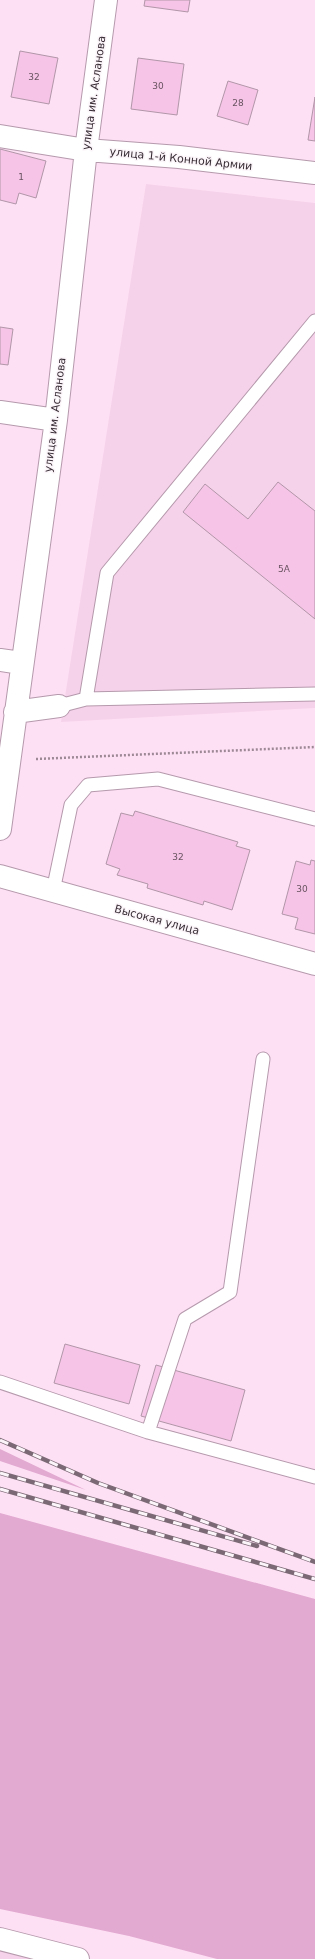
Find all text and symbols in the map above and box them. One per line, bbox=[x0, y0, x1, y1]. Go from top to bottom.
street label: улица им. Асланова bbox=[80, 35, 108, 151]
house number: 32 bbox=[28, 72, 40, 82]
house number: 30 bbox=[152, 81, 164, 91]
house number: 28 bbox=[232, 98, 244, 108]
street label: улица 1-й Конной Армии bbox=[109, 145, 253, 173]
house number: 1 bbox=[18, 172, 24, 182]
street label: улица им. Асланова bbox=[42, 357, 68, 473]
house number: 5А bbox=[278, 564, 291, 574]
house number: 32 bbox=[172, 852, 184, 862]
house number: 30 bbox=[296, 884, 308, 894]
street label: Высокая улица bbox=[113, 902, 201, 938]

